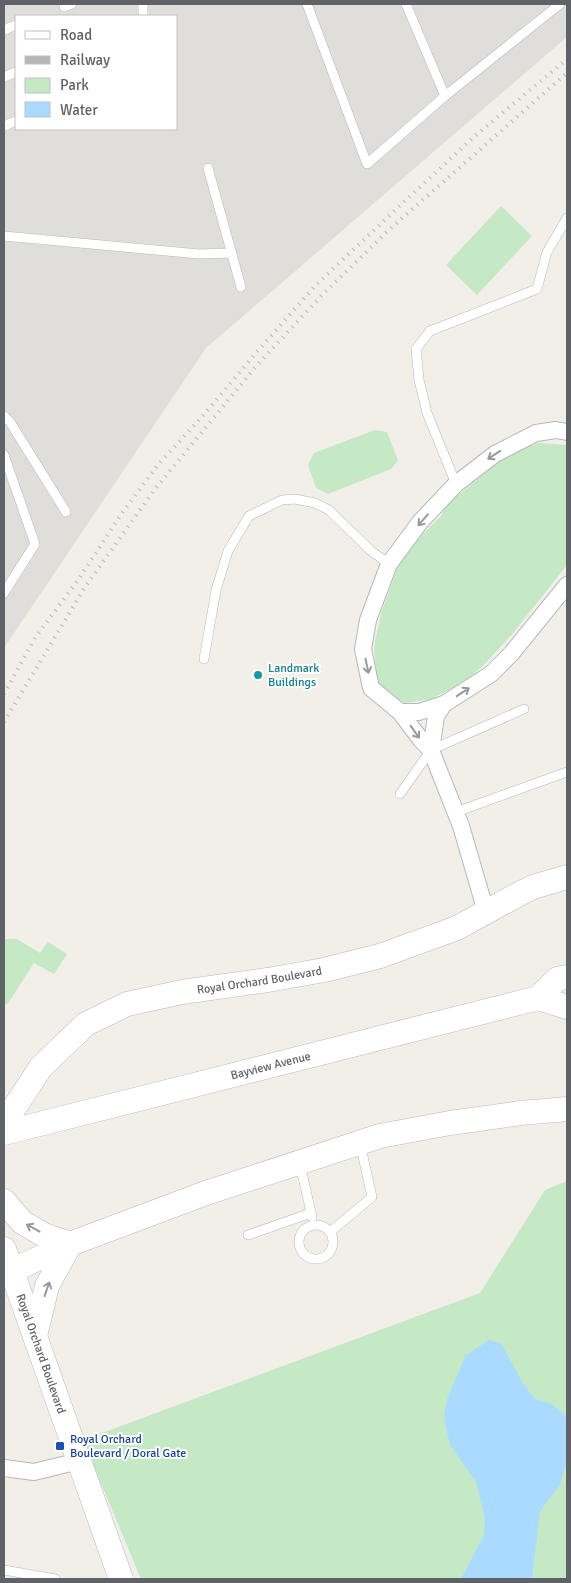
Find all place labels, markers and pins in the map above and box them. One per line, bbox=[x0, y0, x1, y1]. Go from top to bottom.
place label: Landmark Buildings bbox=[268, 661, 319, 690]
marker: Landmark Buildings bbox=[252, 669, 264, 681]
place label: Royal Orchard Boulevard / Doral Gate bbox=[70, 1432, 186, 1461]
marker: Royal Orchard Boulevard / Doral Gate bbox=[54, 1440, 66, 1452]

